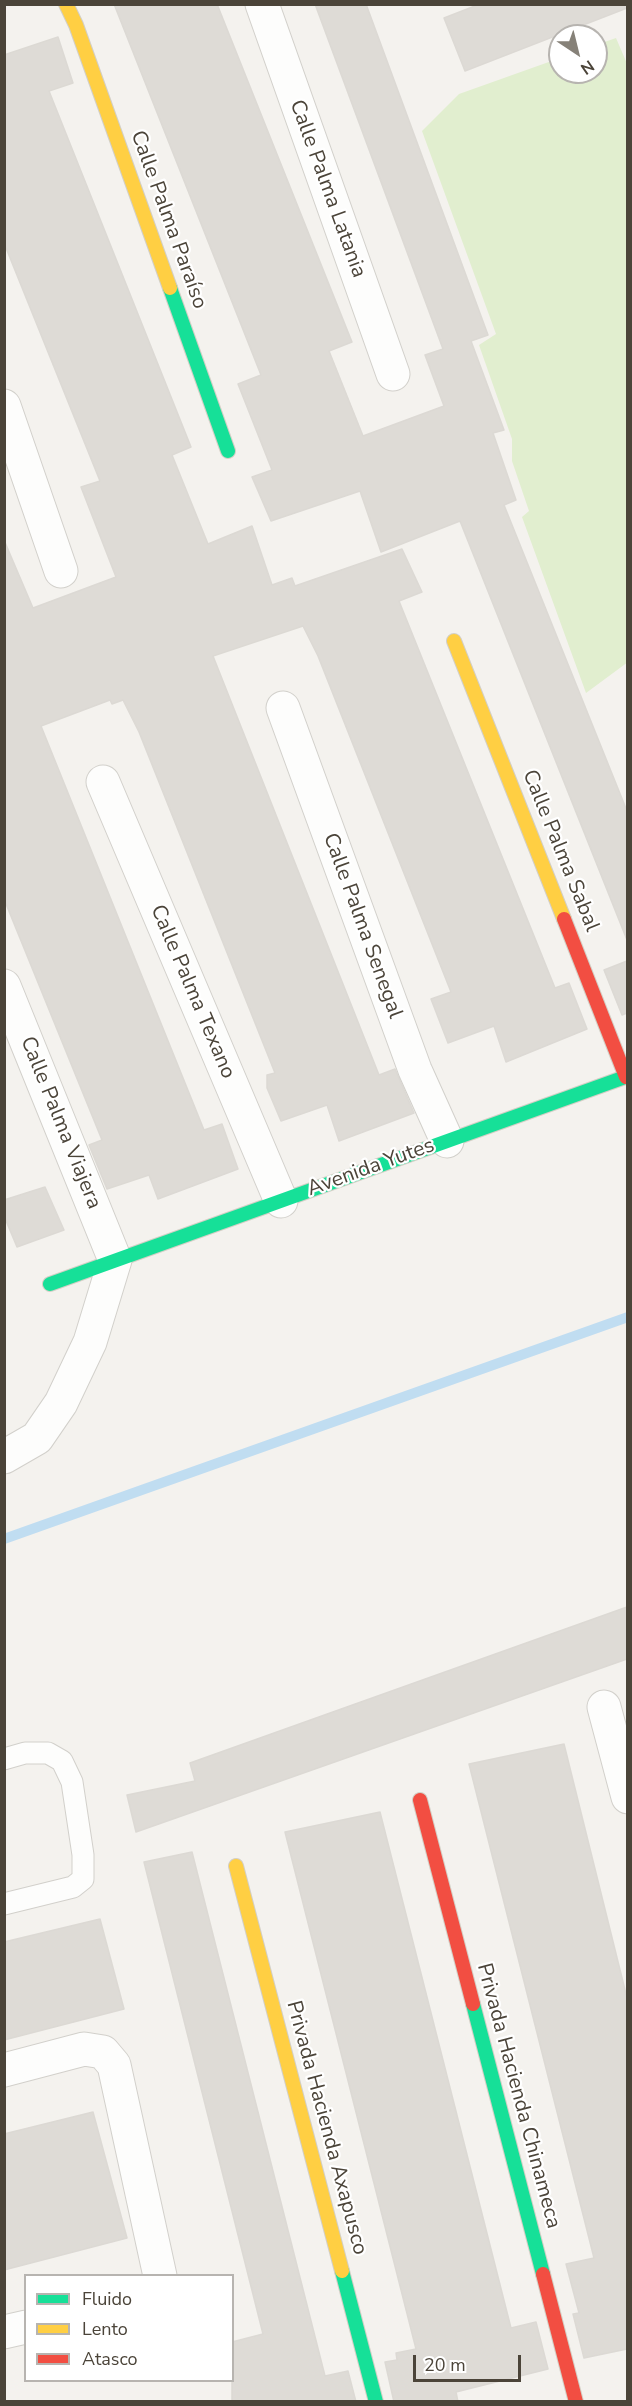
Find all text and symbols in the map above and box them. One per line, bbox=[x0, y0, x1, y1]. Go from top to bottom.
north arrow bbox=[548, 24, 608, 84]
text: N bbox=[576, 55, 598, 80]
street label: Calle Palma Latania bbox=[283, 97, 371, 281]
street label: Calle Palma Paraíso bbox=[124, 128, 212, 312]
street label: Calle Palma Sabal bbox=[516, 767, 604, 935]
street label: Calle Palma Senegal bbox=[317, 830, 407, 1022]
street label: Calle Palma Texano bbox=[144, 901, 240, 1083]
street label: Calle Palma Viajera bbox=[14, 1033, 106, 1213]
street label: Avenida Yutes bbox=[304, 1133, 438, 1203]
street label: Privada Hacienda Chinameca bbox=[470, 1961, 566, 2231]
street label: Privada Hacienda Axapusco bbox=[280, 1998, 372, 2258]
legend bbox=[24, 2274, 234, 2382]
text: Fluido bbox=[82, 2287, 132, 2311]
text: Lento bbox=[82, 2317, 128, 2341]
scale bar bbox=[416, 2343, 524, 2381]
text: Atasco bbox=[82, 2347, 138, 2371]
text: 20 m bbox=[424, 2353, 466, 2377]

